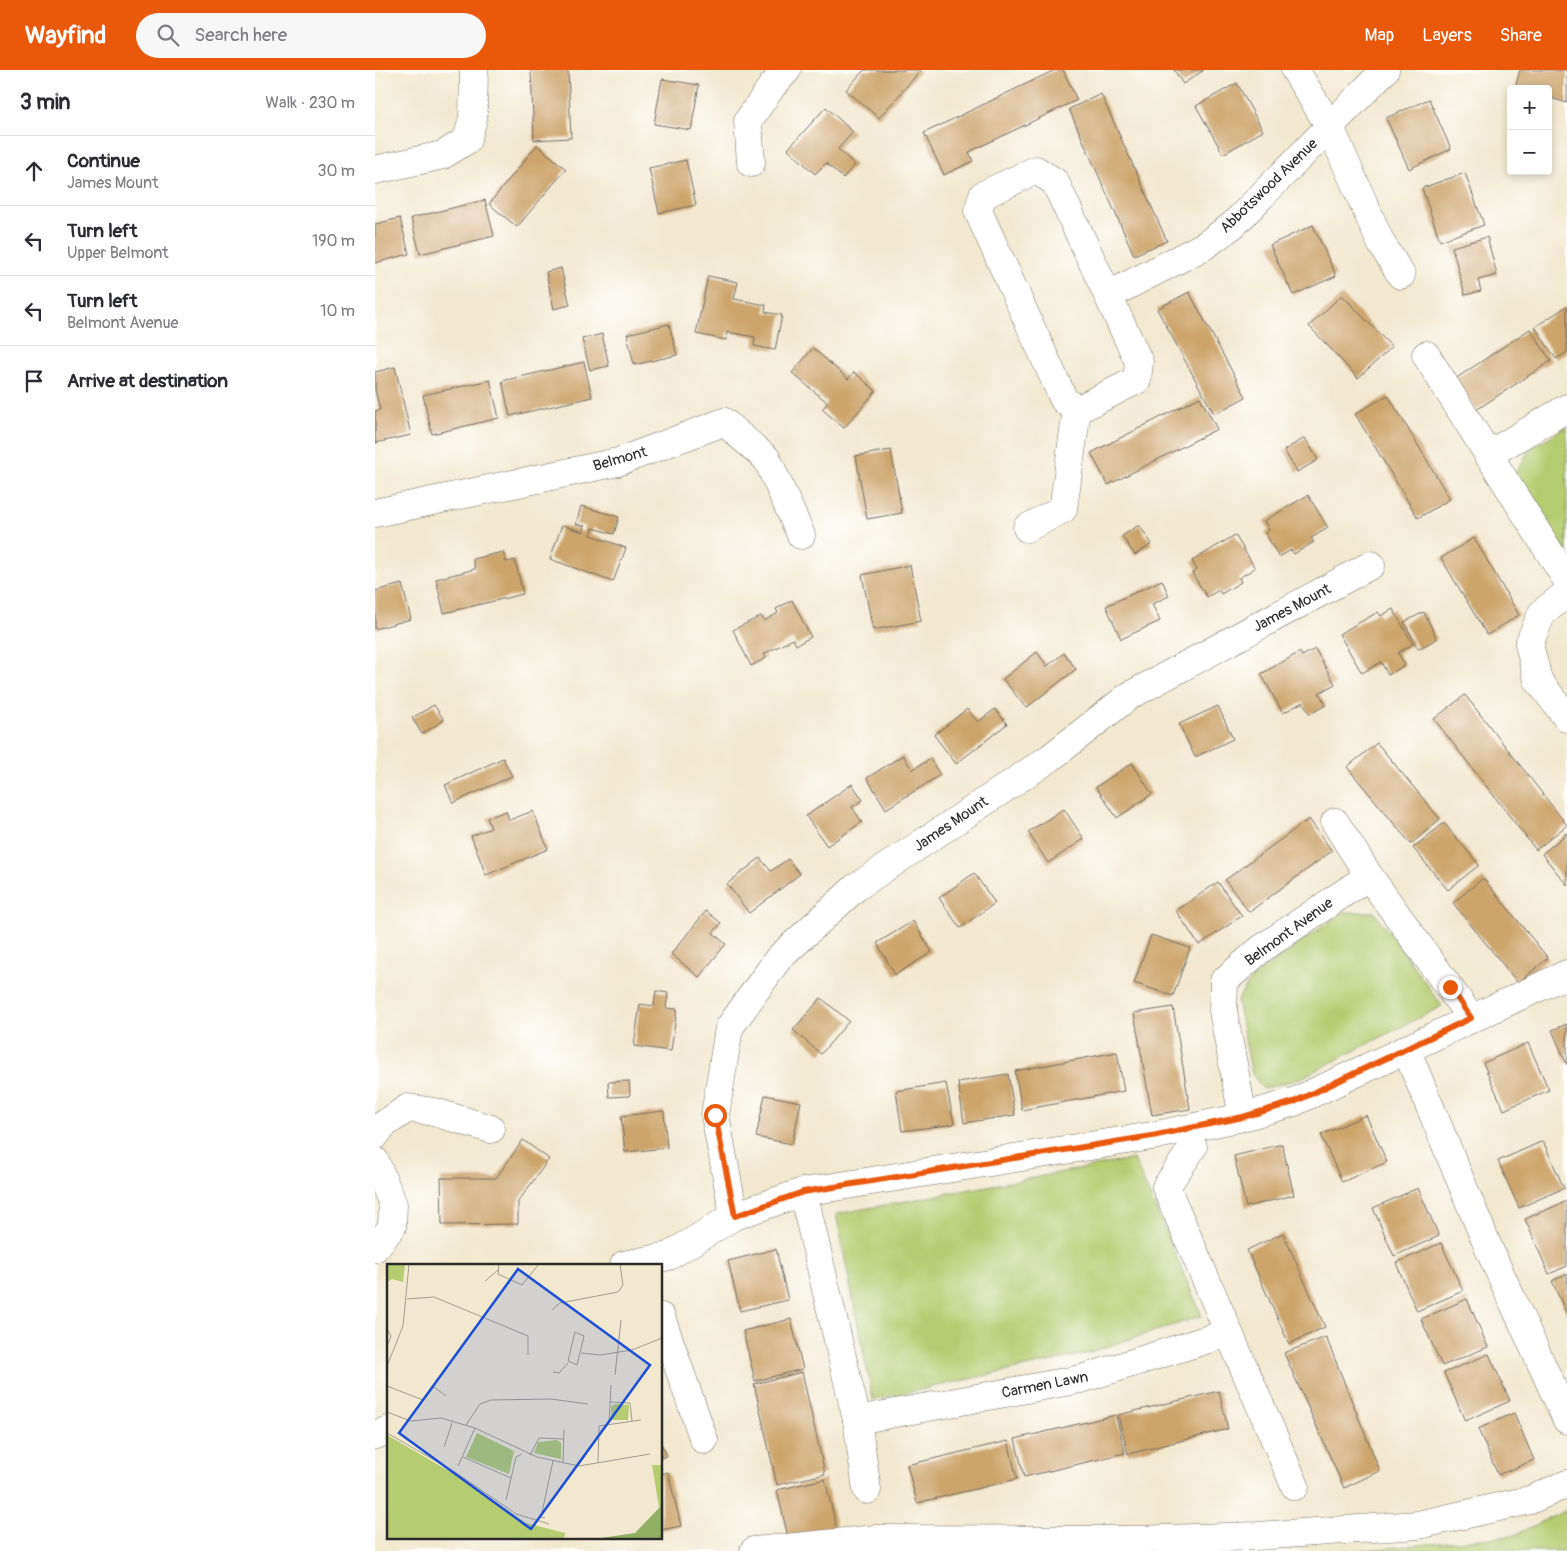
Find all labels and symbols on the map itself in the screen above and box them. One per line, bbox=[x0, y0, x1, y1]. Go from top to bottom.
street label: Abbotswood Avenue bbox=[1216, 134, 1322, 237]
street label: Belmont bbox=[591, 442, 650, 476]
street label: James Mount bbox=[1250, 579, 1335, 636]
street label: James Mount bbox=[910, 792, 993, 856]
street label: Belmont Avenue bbox=[1241, 893, 1337, 970]
route end bbox=[1439, 976, 1462, 999]
route start bbox=[704, 1104, 727, 1127]
inset map bbox=[387, 1264, 663, 1538]
street label: Carmen Lawn bbox=[1000, 1367, 1090, 1403]

